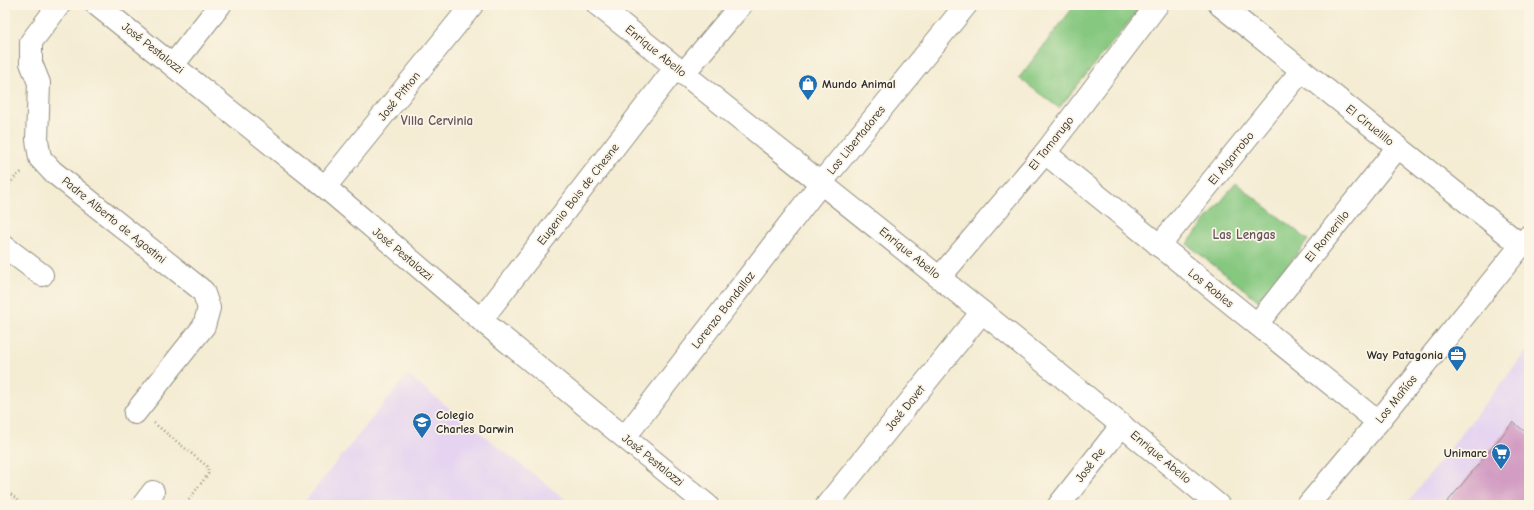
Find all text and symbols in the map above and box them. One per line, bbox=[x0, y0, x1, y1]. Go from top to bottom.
street label: José Pestalozzi bbox=[119, 19, 187, 77]
street label: Enrique Abello bbox=[623, 22, 689, 80]
street label: José Pithon bbox=[375, 69, 423, 123]
shop icon: Mundo Animal bbox=[797, 73, 819, 101]
place label: Mundo Animal bbox=[822, 77, 896, 91]
street label: El Ciruelillo bbox=[1343, 101, 1397, 149]
street label: Los Libertadores bbox=[824, 103, 888, 177]
district label: Villa Cervinia bbox=[401, 113, 473, 128]
street label: El Tamarugo bbox=[1025, 113, 1077, 173]
street label: El Algarrobo bbox=[1205, 129, 1257, 187]
street label: Eugenio Bois de Chesne bbox=[534, 141, 622, 247]
street label: Padre Alberto de Agostini bbox=[59, 174, 169, 266]
street label: El Romerillo bbox=[1302, 207, 1352, 265]
street label: Enrique Abello bbox=[877, 224, 943, 282]
street label: José Pestalozzi bbox=[370, 225, 436, 283]
district label: Las Lengas bbox=[1213, 227, 1276, 242]
street label: Los Robles bbox=[1185, 265, 1237, 311]
street label: Lorenzo Bondallaz bbox=[688, 268, 758, 351]
office icon: Way Patagonia bbox=[1446, 344, 1468, 372]
place label: Way Patagonia bbox=[1367, 348, 1443, 362]
street label: Los Mañíos bbox=[1372, 372, 1420, 426]
street label: José Davet bbox=[882, 382, 928, 434]
place label: Colegio Charles Darwin bbox=[436, 408, 514, 436]
school or university icon: Colegio Charles Darwin bbox=[411, 411, 433, 439]
street label: Enrique Abello bbox=[1128, 428, 1194, 486]
street label: José Pestalozzi bbox=[619, 431, 687, 489]
supermarket icon: Unimarc bbox=[1490, 442, 1512, 470]
street label: José Re bbox=[1072, 445, 1108, 485]
place label: Unimarc bbox=[1444, 446, 1487, 460]

